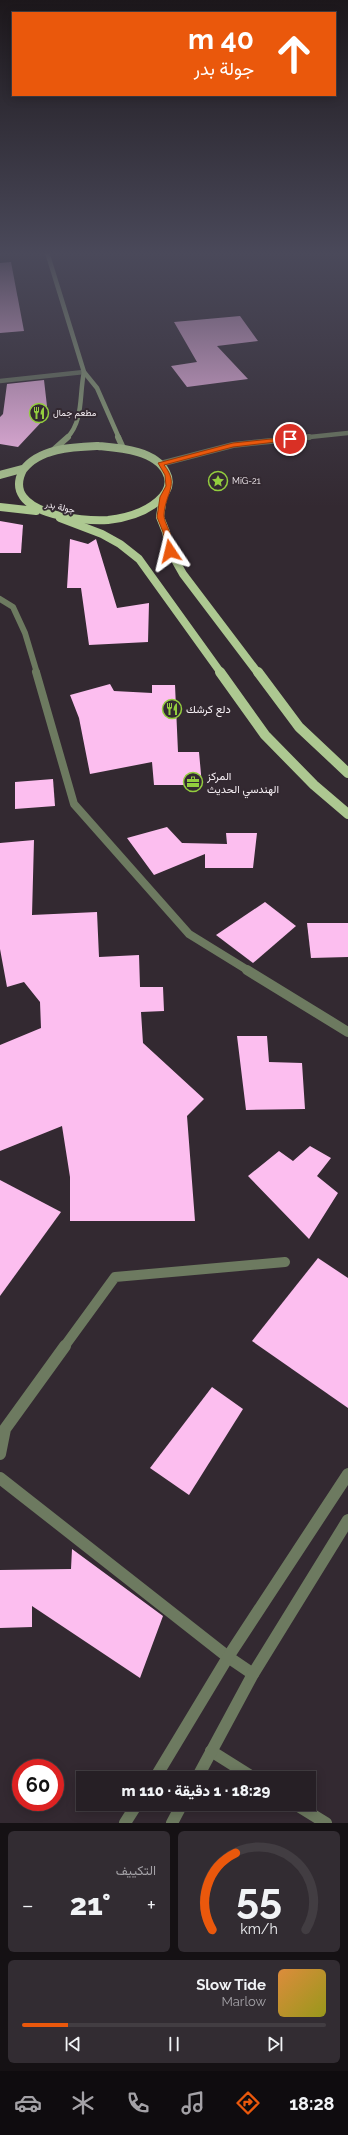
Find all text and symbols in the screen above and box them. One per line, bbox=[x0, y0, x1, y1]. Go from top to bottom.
text: 40 m bbox=[188, 23, 254, 56]
icon: ahead bbox=[268, 28, 320, 80]
text: جولة بدر bbox=[194, 58, 254, 79]
restaurant icon: مطعم جمال bbox=[28, 402, 50, 424]
place label: مطعم جمال bbox=[53, 408, 97, 419]
pin bbox=[273, 422, 307, 456]
icon: arrive bbox=[279, 428, 301, 450]
place icon: MiG-21 bbox=[207, 470, 229, 492]
place label: MiG-21 bbox=[232, 476, 261, 486]
street label: جولة بدر bbox=[43, 499, 76, 516]
position arrow bbox=[149, 530, 191, 572]
restaurant icon: دلع كرشك bbox=[161, 698, 183, 720]
place label: دلع كرشك bbox=[186, 703, 231, 717]
place label: المركز الهندسي الحديث bbox=[206, 770, 279, 799]
office icon: المركز الهندسي الحديث bbox=[182, 771, 204, 793]
speed limit sign: 60 bbox=[12, 1759, 64, 1811]
text: 18:29 · 1 دقيقة · 110 m bbox=[122, 1782, 270, 1800]
text: التكييف bbox=[116, 1863, 156, 1878]
text: 55 bbox=[236, 1873, 282, 1922]
text: 21° bbox=[70, 1887, 111, 1922]
text: − bbox=[22, 1892, 34, 1918]
text: + bbox=[147, 1892, 156, 1918]
text: km/h bbox=[240, 1920, 278, 1936]
text: Slow Tide bbox=[196, 1976, 266, 1994]
text: Marlow bbox=[221, 1994, 266, 2009]
icon: previous bbox=[62, 2033, 84, 2055]
icon: pause bbox=[163, 2033, 185, 2055]
icon: next bbox=[264, 2033, 286, 2055]
icon: car bbox=[14, 2089, 42, 2117]
icon: climate bbox=[69, 2089, 97, 2117]
icon: phone bbox=[124, 2089, 152, 2117]
icon: music bbox=[179, 2089, 207, 2117]
icon: directions bbox=[234, 2089, 262, 2117]
text: 18:28 bbox=[289, 2093, 334, 2114]

